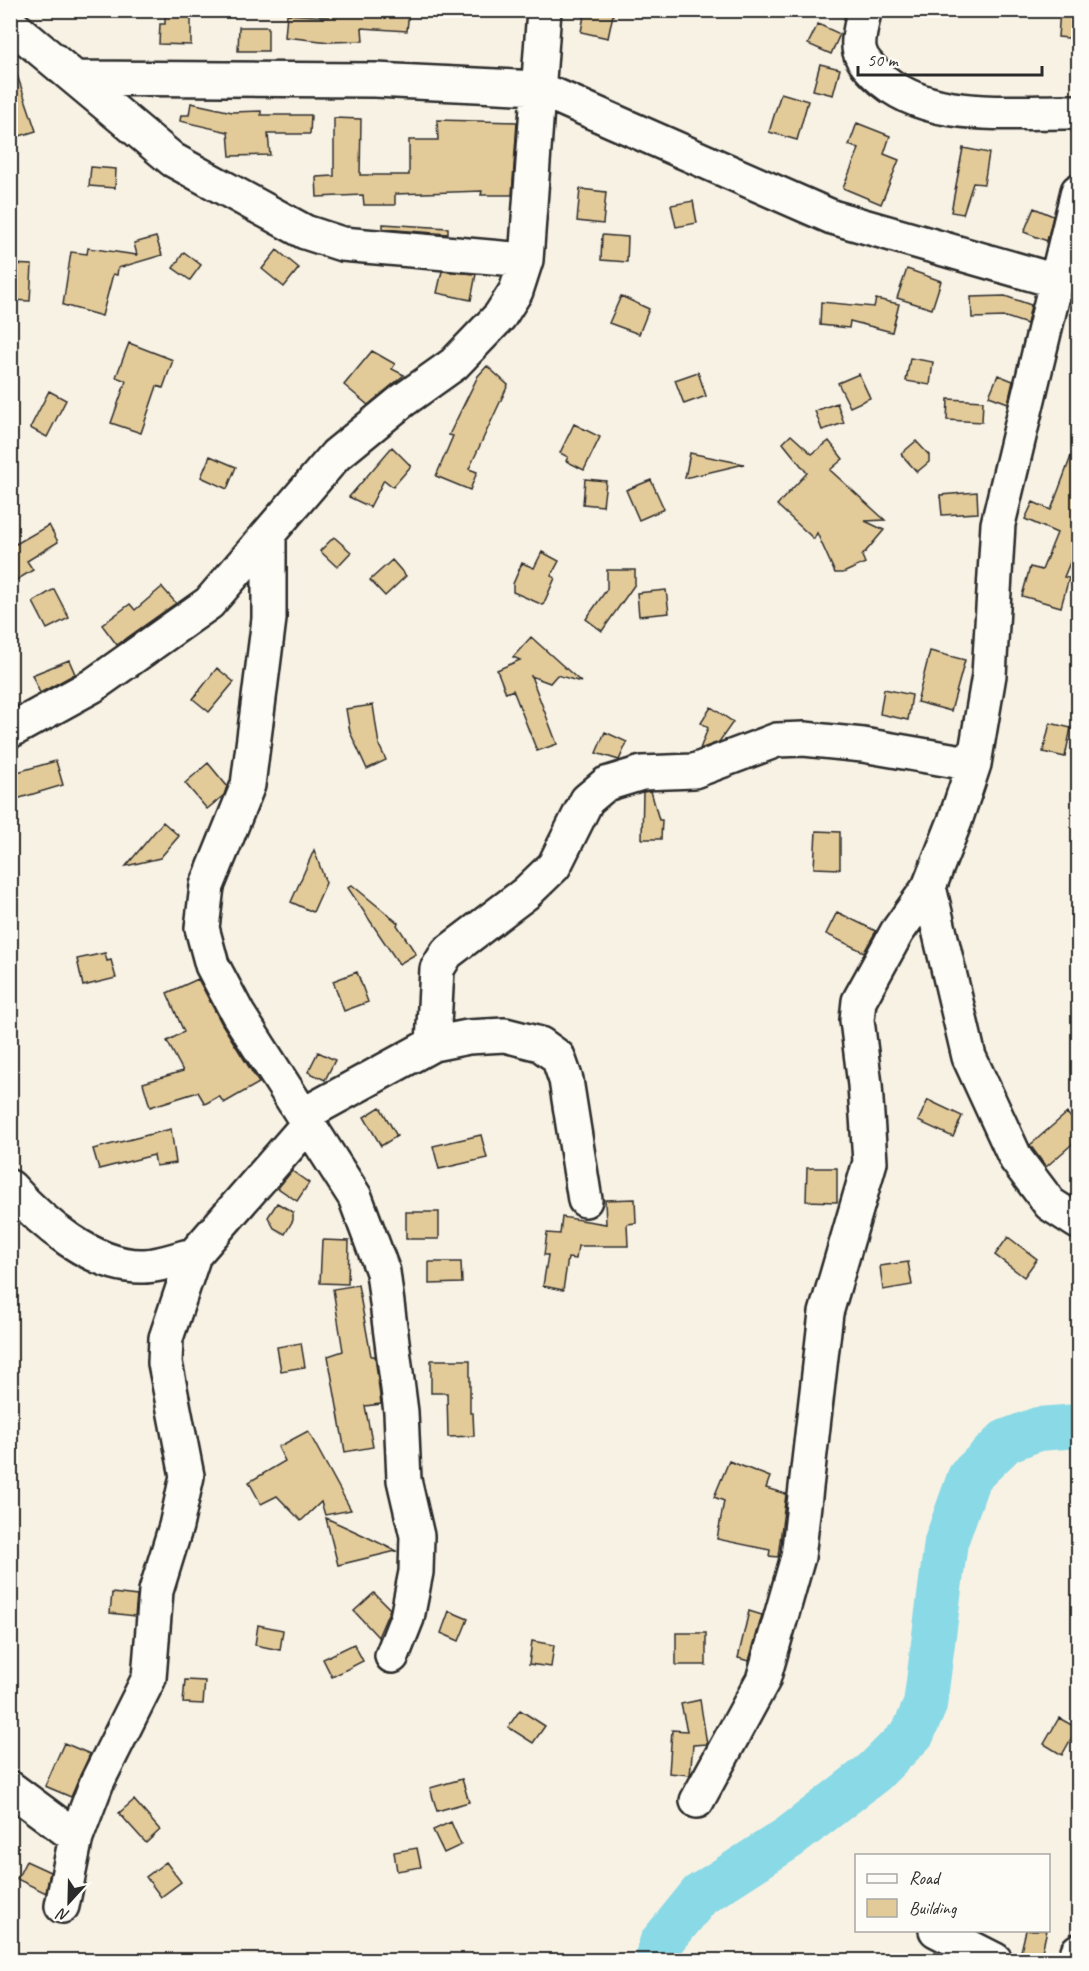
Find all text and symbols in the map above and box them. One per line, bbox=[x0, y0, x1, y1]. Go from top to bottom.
scale bar bbox=[858, 39, 1042, 77]
text: 50 m bbox=[867, 49, 900, 71]
legend bbox=[855, 1854, 1050, 1932]
text: Road bbox=[909, 1867, 942, 1889]
north arrow bbox=[39, 1872, 99, 1932]
text: Building bbox=[909, 1897, 958, 1919]
text: N bbox=[53, 1903, 72, 1926]

